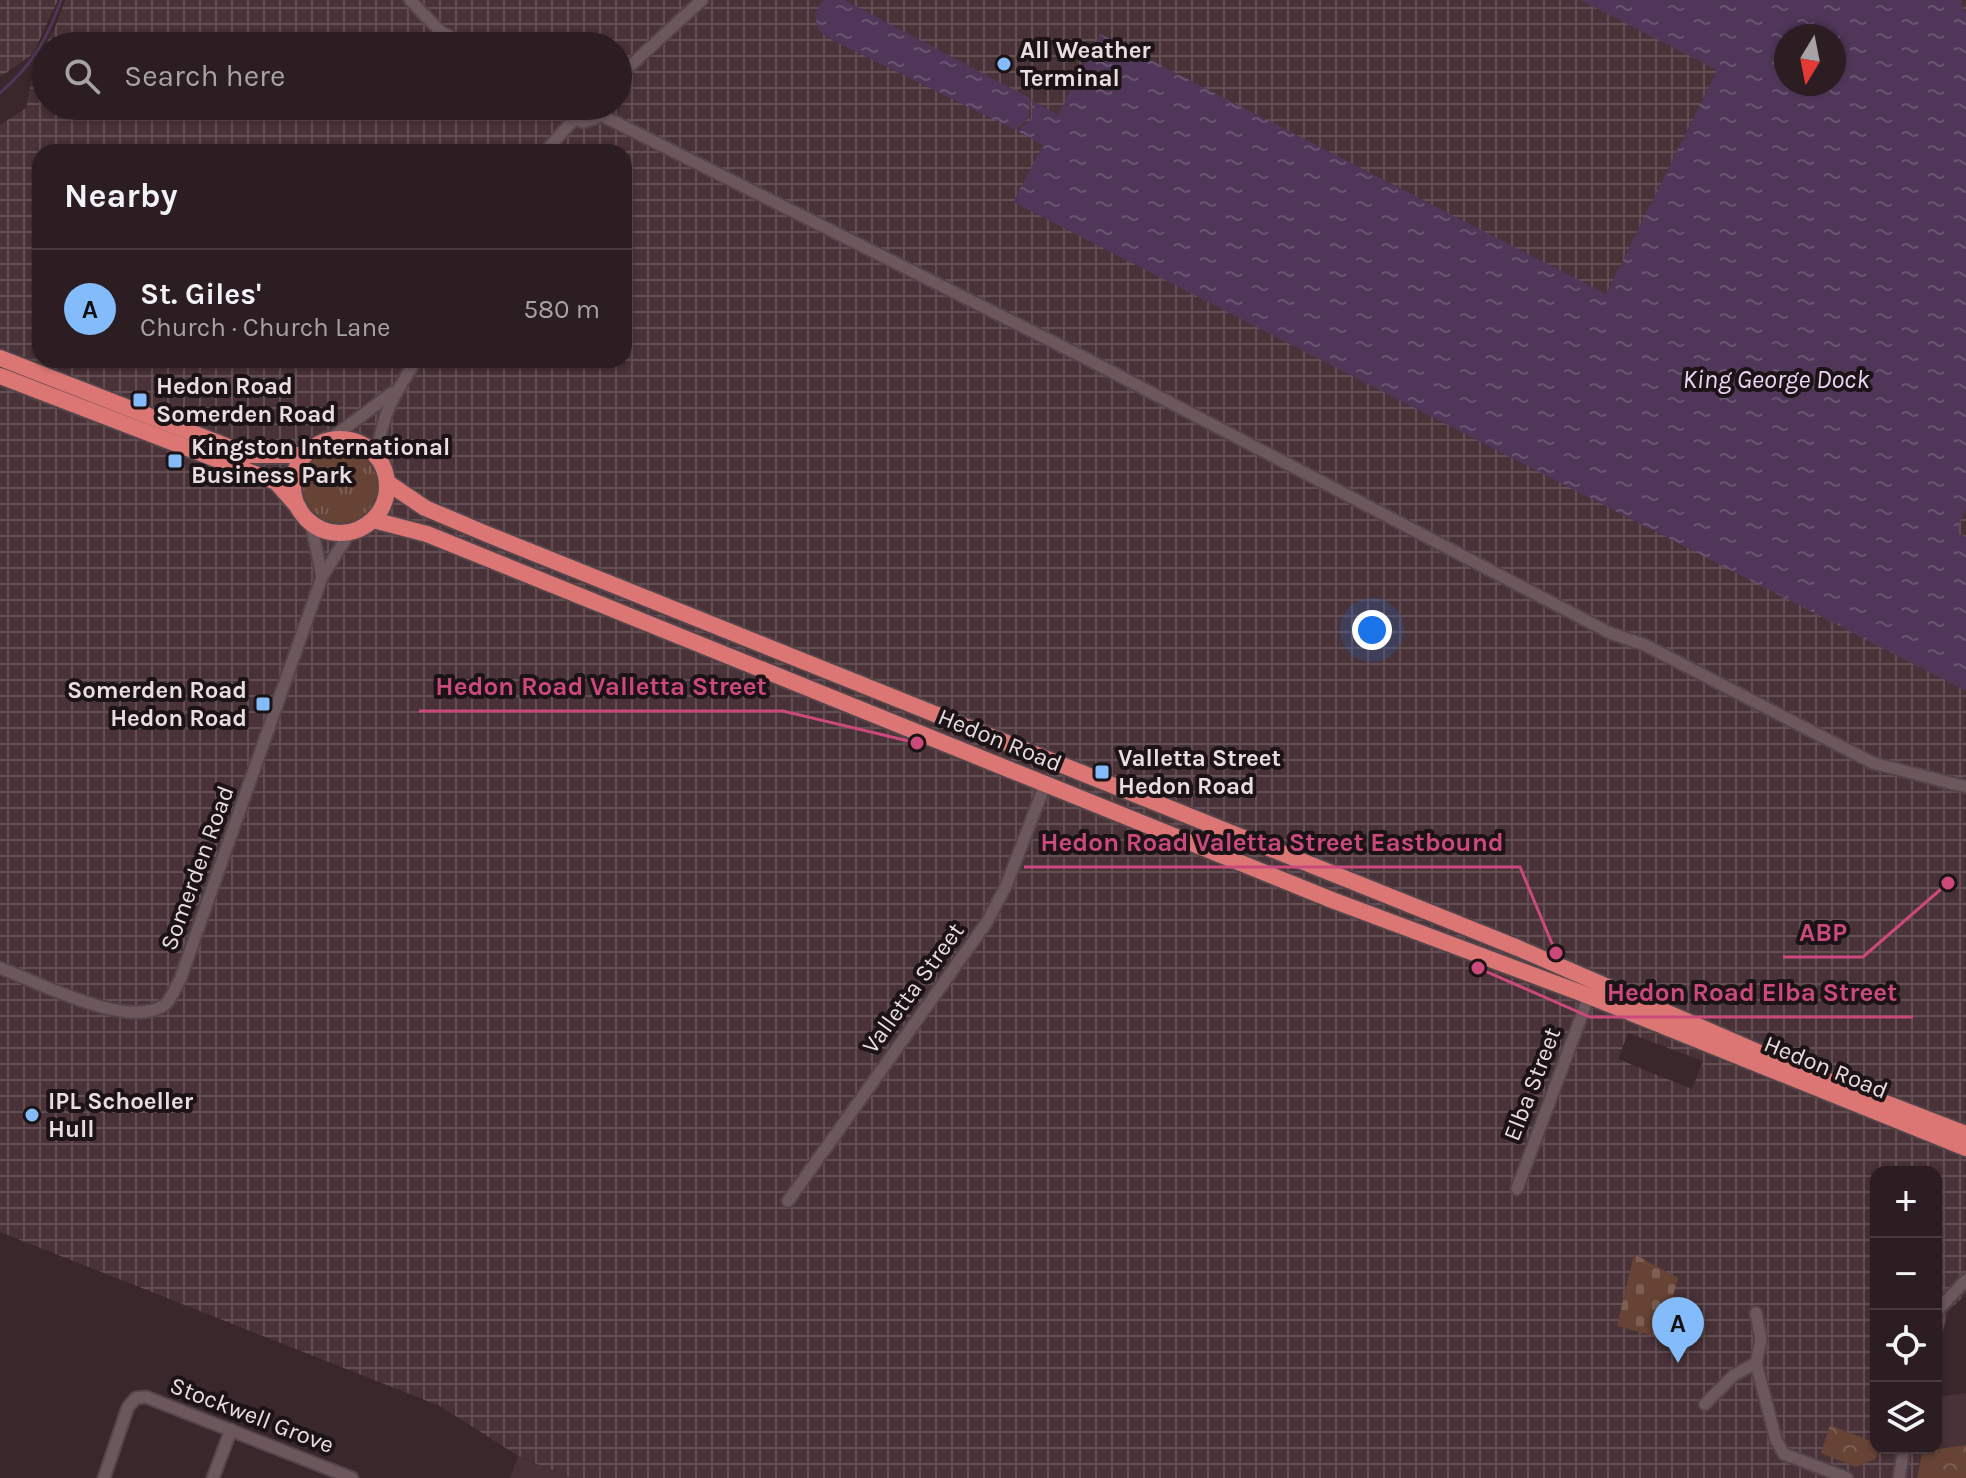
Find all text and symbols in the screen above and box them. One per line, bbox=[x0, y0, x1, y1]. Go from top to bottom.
north arrow bbox=[1774, 24, 1846, 96]
search box bbox=[32, 32, 632, 120]
place label: All Weather Terminal bbox=[1020, 36, 1151, 92]
icon: search bbox=[60, 54, 104, 98]
marker: All Weather Terminal bbox=[995, 55, 1013, 73]
text: Search here bbox=[124, 58, 285, 94]
text: Nearby bbox=[64, 176, 178, 216]
text: St. Giles' bbox=[140, 276, 261, 312]
text: A bbox=[82, 294, 98, 325]
text: 580 m bbox=[523, 294, 600, 325]
text: Church · Church Lane bbox=[140, 312, 390, 343]
water label: King George Dock bbox=[1683, 364, 1870, 395]
place label: Hedon Road Somerden Road bbox=[156, 372, 336, 428]
marker: Hedon Road Somerden Road bbox=[131, 391, 149, 409]
place label: Kingston International Business Park bbox=[191, 433, 450, 489]
marker: Kingston International Business Park bbox=[166, 452, 184, 470]
your location bbox=[1352, 610, 1392, 650]
callout: Hedon Road Valletta Street bbox=[419, 661, 783, 711]
text: Hedon Road Valletta Street bbox=[435, 671, 767, 702]
place label: Somerden Road Hedon Road bbox=[67, 676, 247, 732]
marker: Somerden Road Hedon Road bbox=[254, 695, 272, 713]
street label: Hedon Road bbox=[934, 702, 1066, 778]
place label: Valletta Street Hedon Road bbox=[1118, 744, 1281, 800]
marker: Valletta Street Hedon Road bbox=[1093, 763, 1111, 781]
street label: Somerden Road bbox=[154, 782, 240, 954]
callout: Hedon Road Valetta Street Eastbound bbox=[1024, 817, 1520, 867]
text: Hedon Road Valetta Street Eastbound bbox=[1040, 827, 1504, 858]
callout: ABP bbox=[1783, 907, 1863, 957]
street label: Valletta Street bbox=[856, 917, 970, 1059]
text: ABP bbox=[1799, 917, 1847, 948]
callout: Hedon Road Elba Street bbox=[1590, 967, 1913, 1017]
text: Hedon Road Elba Street bbox=[1607, 977, 1897, 1008]
street label: Elba Street bbox=[1498, 1023, 1566, 1145]
street label: Hedon Road bbox=[1760, 1029, 1892, 1105]
place label: IPL Schoeller Hull bbox=[48, 1087, 194, 1143]
marker: IPL Schoeller Hull bbox=[23, 1106, 41, 1124]
map controls bbox=[1870, 1166, 1942, 1454]
button: + bbox=[1870, 1166, 1942, 1238]
button: − bbox=[1870, 1238, 1942, 1310]
pin: A bbox=[1652, 1297, 1704, 1363]
button: locate bbox=[1870, 1310, 1942, 1382]
street label: Stockwell Grove bbox=[166, 1371, 338, 1459]
button: layers bbox=[1870, 1382, 1942, 1454]

